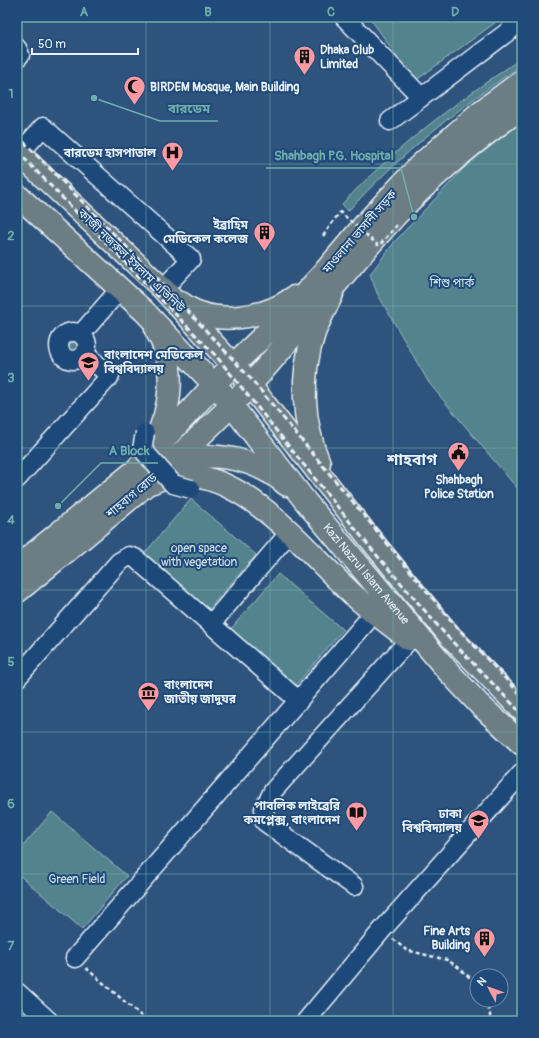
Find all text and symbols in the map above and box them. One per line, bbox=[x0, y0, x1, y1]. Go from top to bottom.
text: A bbox=[80, 4, 89, 20]
text: B bbox=[204, 4, 212, 20]
text: C bbox=[327, 4, 335, 20]
text: D bbox=[451, 4, 459, 20]
scale bar bbox=[32, 30, 138, 56]
text: 50 m bbox=[38, 37, 66, 52]
place label: Dhaka Club Limited bbox=[320, 43, 374, 72]
building icon: Dhaka Club Limited bbox=[291, 44, 317, 77]
mosque icon: BIRDEM Mosque, Main Building bbox=[122, 74, 148, 107]
place label: BIRDEM Mosque, Main Building bbox=[150, 80, 299, 95]
text: 1 bbox=[8, 86, 14, 102]
callout: বারডেম bbox=[160, 96, 218, 121]
text: বারডেম bbox=[167, 101, 211, 117]
hospital icon: বারডেম হাসপাতাল bbox=[159, 140, 185, 173]
callout: Shahbagh P.G. Hospital bbox=[266, 143, 401, 168]
place label: বারডেম হাসপাতাল bbox=[63, 146, 157, 161]
text: Shahbagh P.G. Hospital bbox=[274, 148, 394, 164]
street label: মাওলানা ভাসানী সড়ক bbox=[318, 186, 400, 277]
street label: কাজী নজরুল ইসলাম এভিনিউ bbox=[74, 205, 189, 316]
place label: ইব্রাহিম মেডিকেল কলেজ bbox=[163, 217, 249, 247]
building icon: ইব্রাহিম মেডিকেল কলেজ bbox=[251, 219, 277, 252]
text: 2 bbox=[7, 228, 15, 244]
park label: শিশু পার্ক bbox=[429, 275, 475, 291]
place label: বাংলাদেশ মেডিকেল বিশ্ববিদ্যালয় bbox=[103, 347, 204, 377]
school or university icon: বাংলাদেশ মেডিকেল বিশ্ববিদ্যালয় bbox=[76, 349, 102, 382]
text: 3 bbox=[7, 370, 15, 386]
callout: A Block bbox=[101, 438, 158, 463]
public building icon: Shahbagh Police Station bbox=[446, 440, 472, 473]
text: A Block bbox=[109, 443, 150, 459]
district label: শাহবাগ bbox=[386, 450, 438, 470]
street label: শাহবাগ রোড bbox=[103, 470, 161, 522]
place label: Shahbagh Police Station bbox=[424, 473, 494, 502]
text: 4 bbox=[7, 512, 15, 528]
street label: Kazi Nazrul Islam Avenue bbox=[320, 520, 413, 627]
park label: open space with vegetation bbox=[161, 541, 238, 570]
text: 5 bbox=[7, 654, 15, 670]
place label: বাংলাদেশ জাতীয় জাদুঘর bbox=[163, 678, 237, 707]
museum icon: বাংলাদেশ জাতীয় জাদুঘর bbox=[135, 679, 161, 712]
text: 6 bbox=[7, 796, 15, 812]
place label: পাবলিক লাইব্রেরি কমপ্লেক্স, বাংলাদেশ bbox=[242, 798, 341, 828]
library icon: পাবলিক লাইব্রেরি কমপ্লেক্স, বাংলাদেশ bbox=[343, 800, 369, 833]
place label: ঢাকা বিশ্ববিদ্যালয় bbox=[401, 807, 463, 836]
school or university icon: ঢাকা বিশ্ববিদ্যালয় bbox=[465, 808, 491, 841]
park label: Green Field bbox=[48, 872, 106, 887]
place label: Fine Arts Building bbox=[423, 924, 471, 953]
building icon: Fine Arts Building bbox=[472, 925, 498, 958]
text: 7 bbox=[8, 938, 15, 954]
north arrow bbox=[469, 968, 509, 1008]
text: N bbox=[474, 974, 490, 989]

